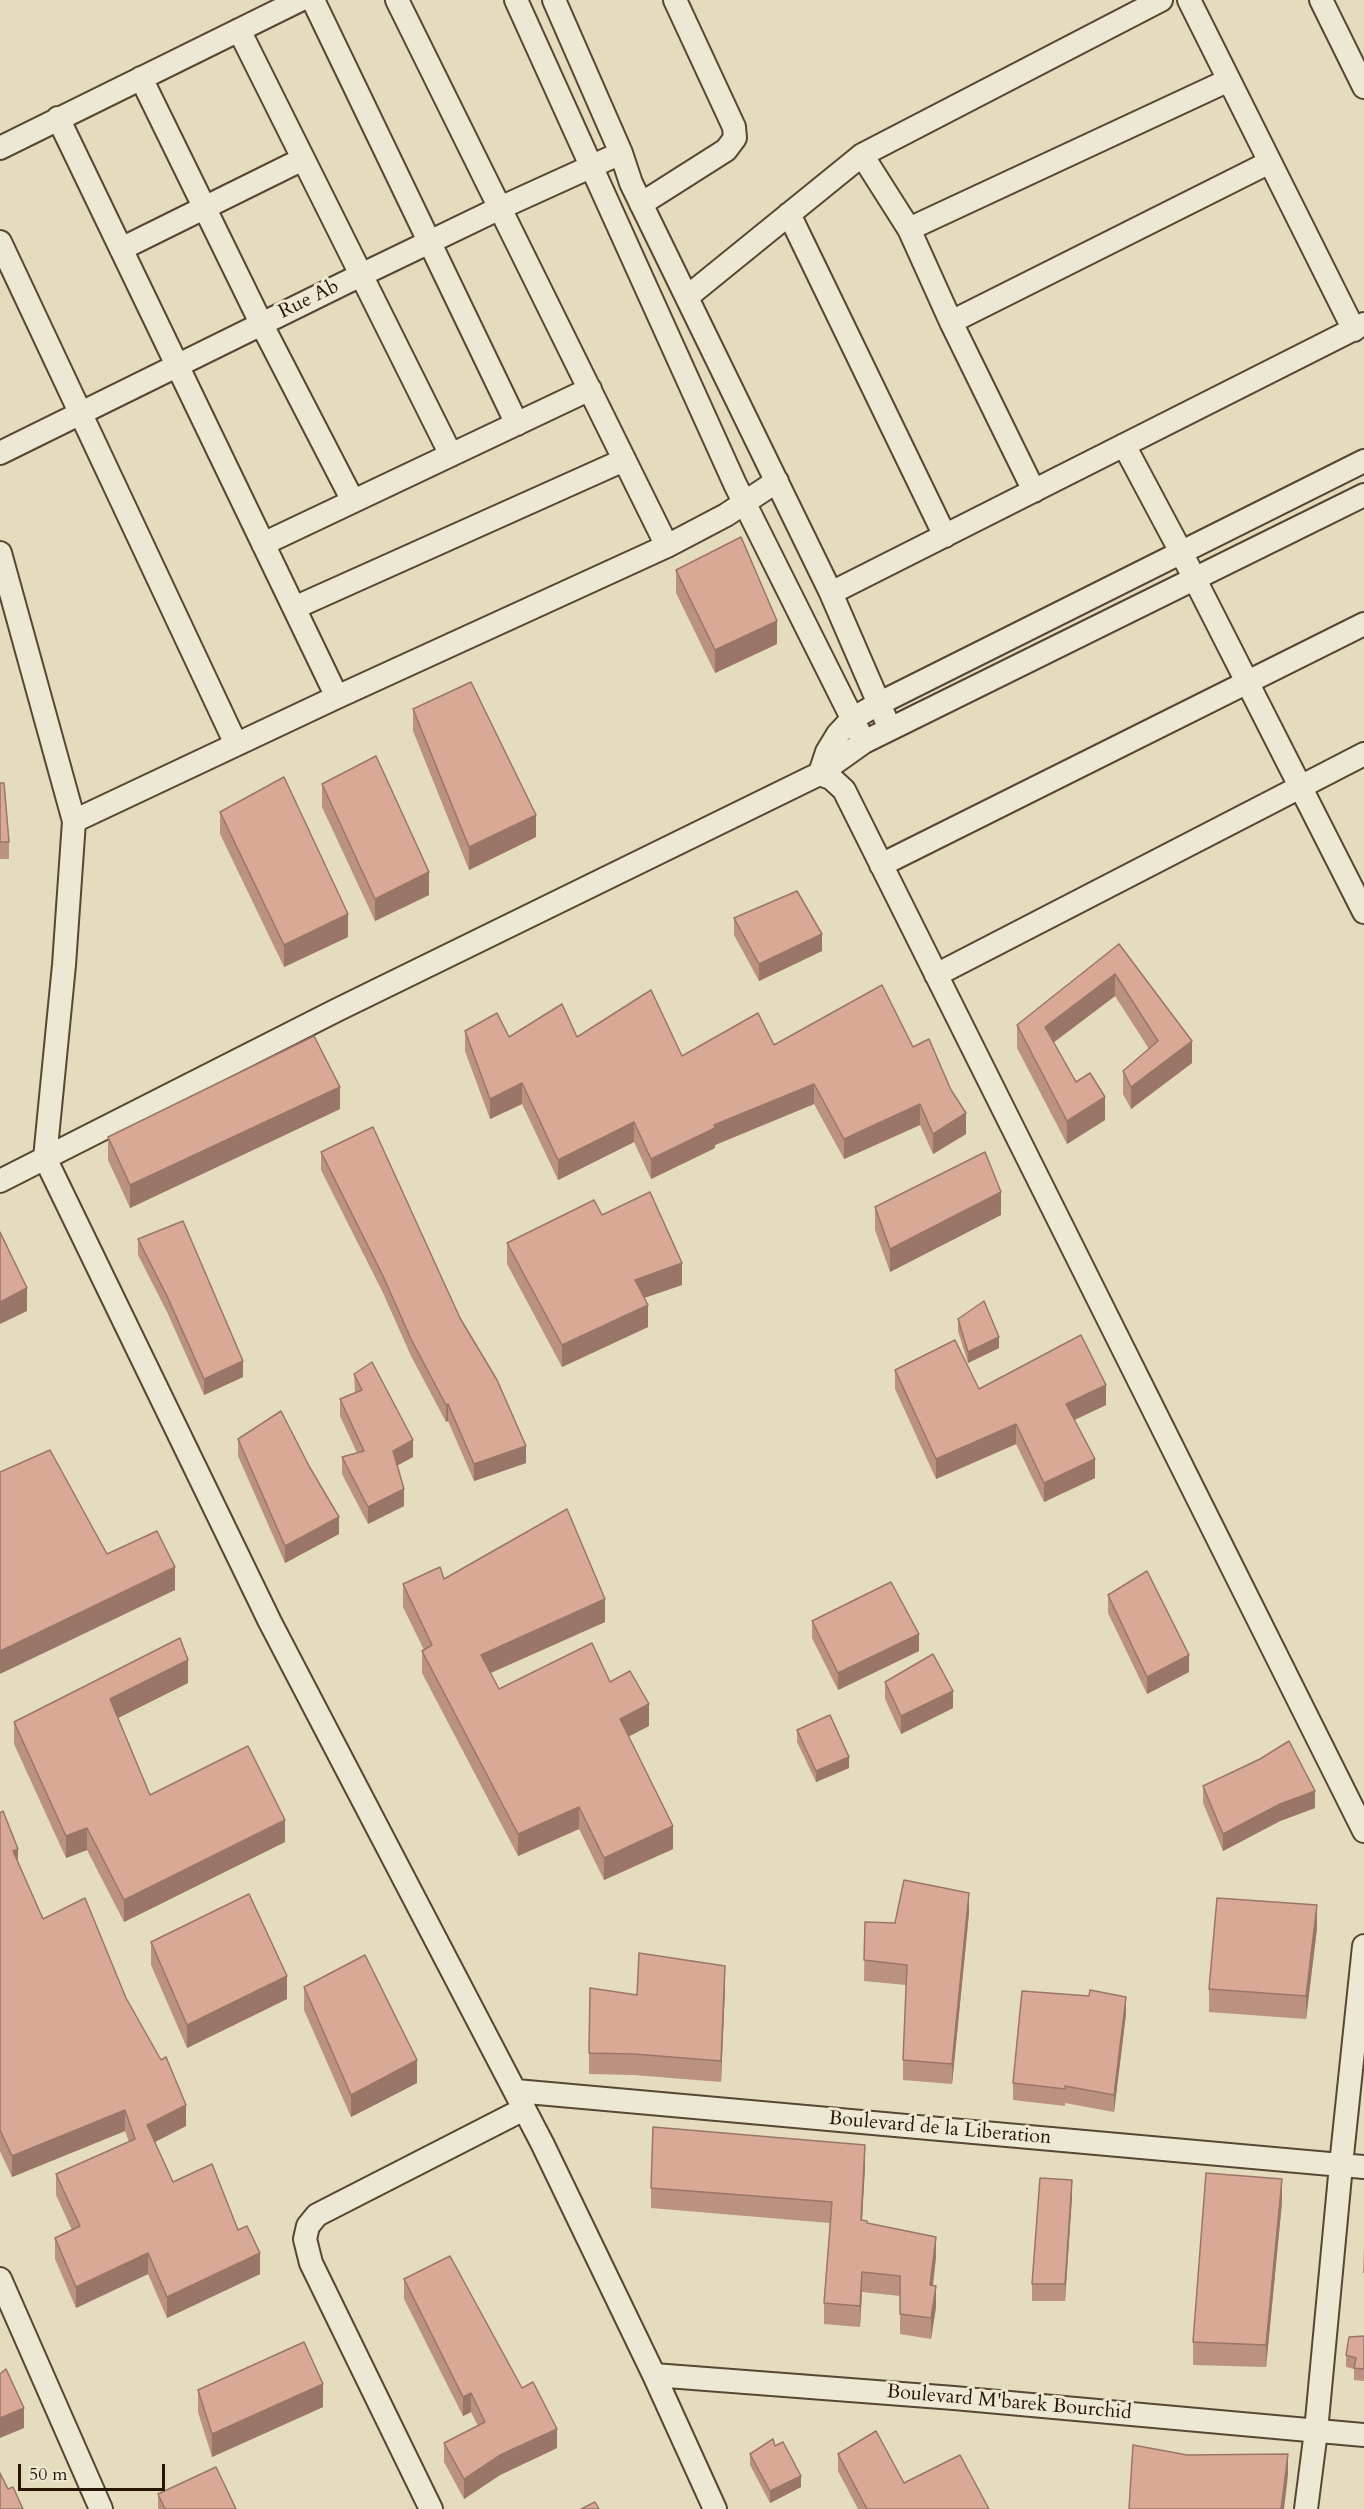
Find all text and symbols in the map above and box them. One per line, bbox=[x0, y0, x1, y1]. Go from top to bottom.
street label: Rue Ab bbox=[275, 275, 343, 325]
street label: Boulevard de la Liberation bbox=[828, 2107, 1052, 2151]
street label: Boulevard M'barek Bourchid bbox=[885, 2380, 1133, 2426]
scale bar bbox=[21, 2452, 168, 2490]
text: 50 m bbox=[29, 2462, 68, 2487]

